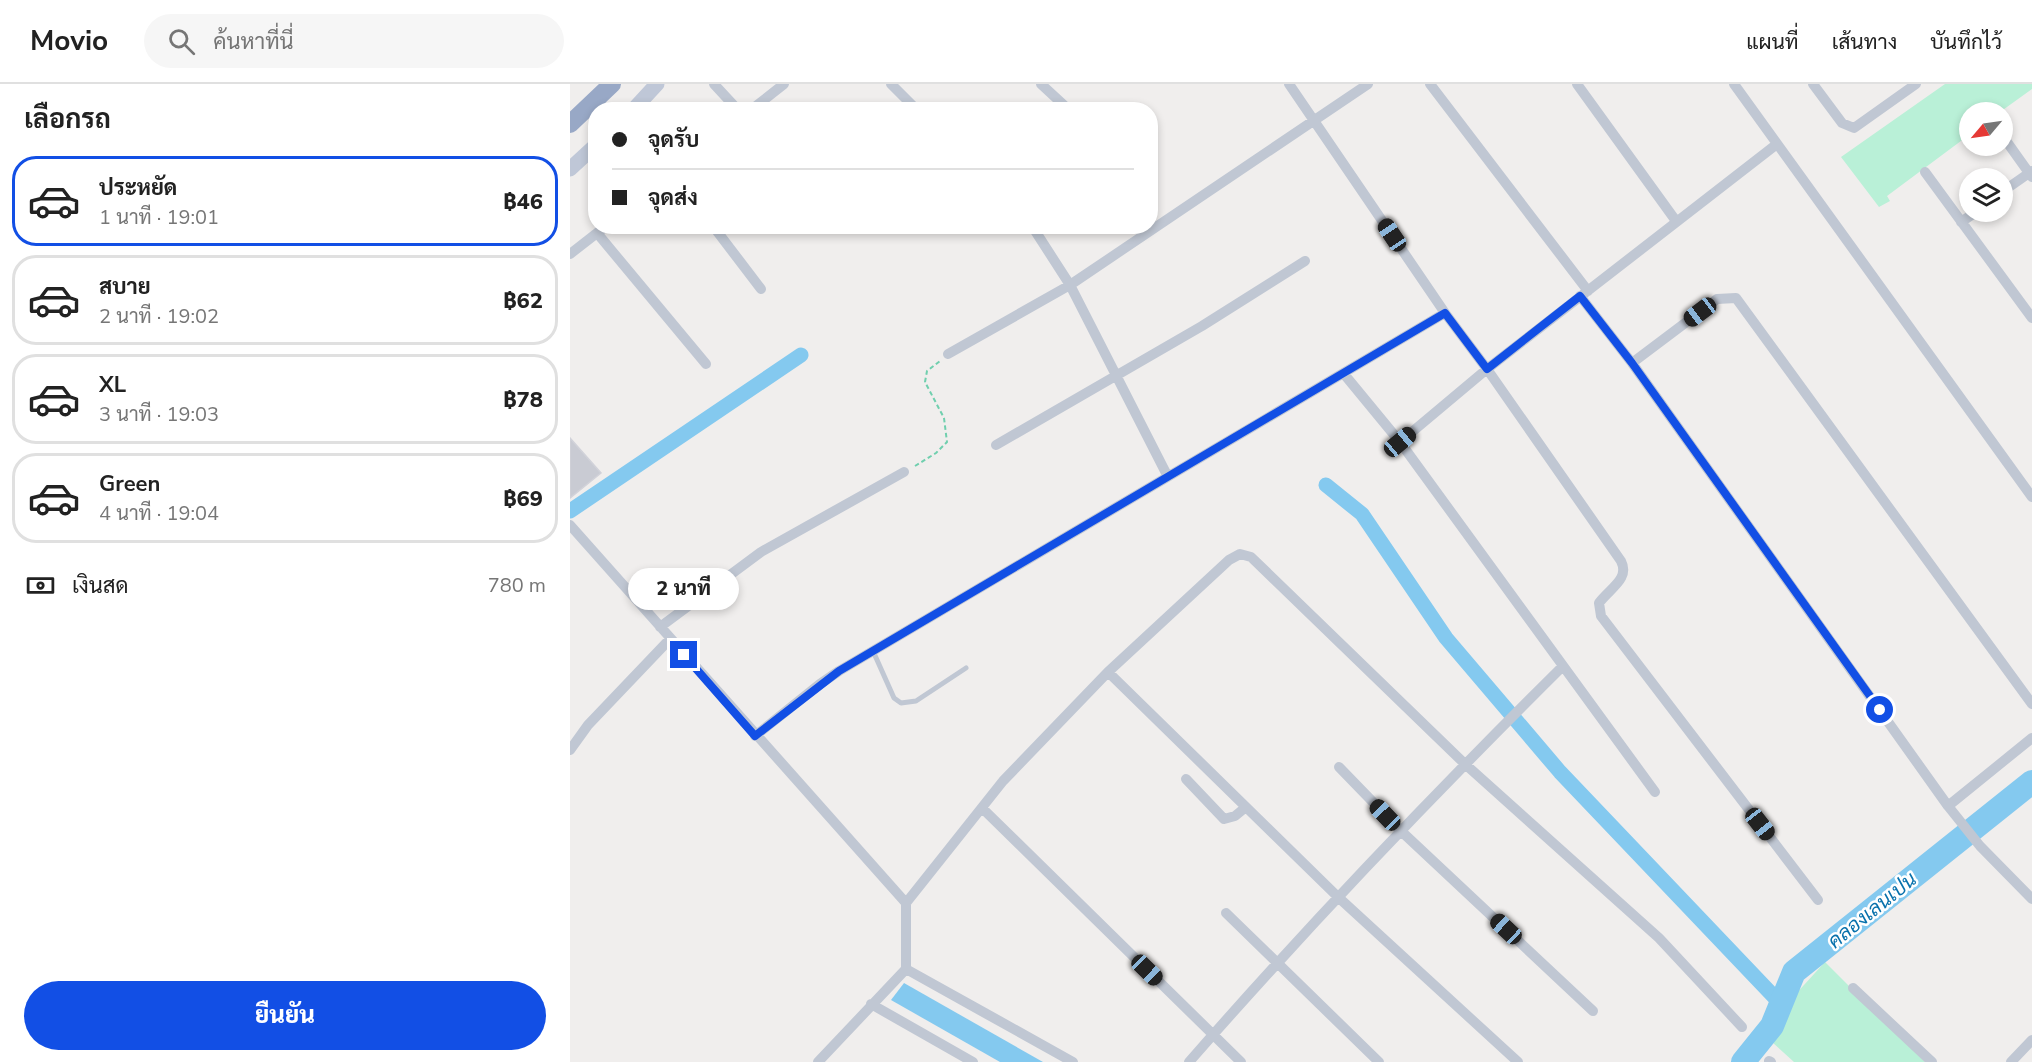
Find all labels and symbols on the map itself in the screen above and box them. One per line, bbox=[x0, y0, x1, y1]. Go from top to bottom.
north arrow bbox=[1959, 102, 2013, 156]
car bbox=[1374, 215, 1410, 255]
car bbox=[1680, 294, 1720, 330]
car bbox=[1380, 424, 1420, 460]
callout: 2 นาที bbox=[628, 568, 740, 610]
route end bbox=[670, 641, 697, 668]
route start bbox=[1866, 696, 1893, 723]
car bbox=[1366, 796, 1404, 834]
car bbox=[1742, 804, 1778, 844]
water label: คลองเลนเปน bbox=[1822, 866, 1923, 955]
car bbox=[1487, 910, 1525, 948]
car bbox=[1128, 951, 1166, 989]

